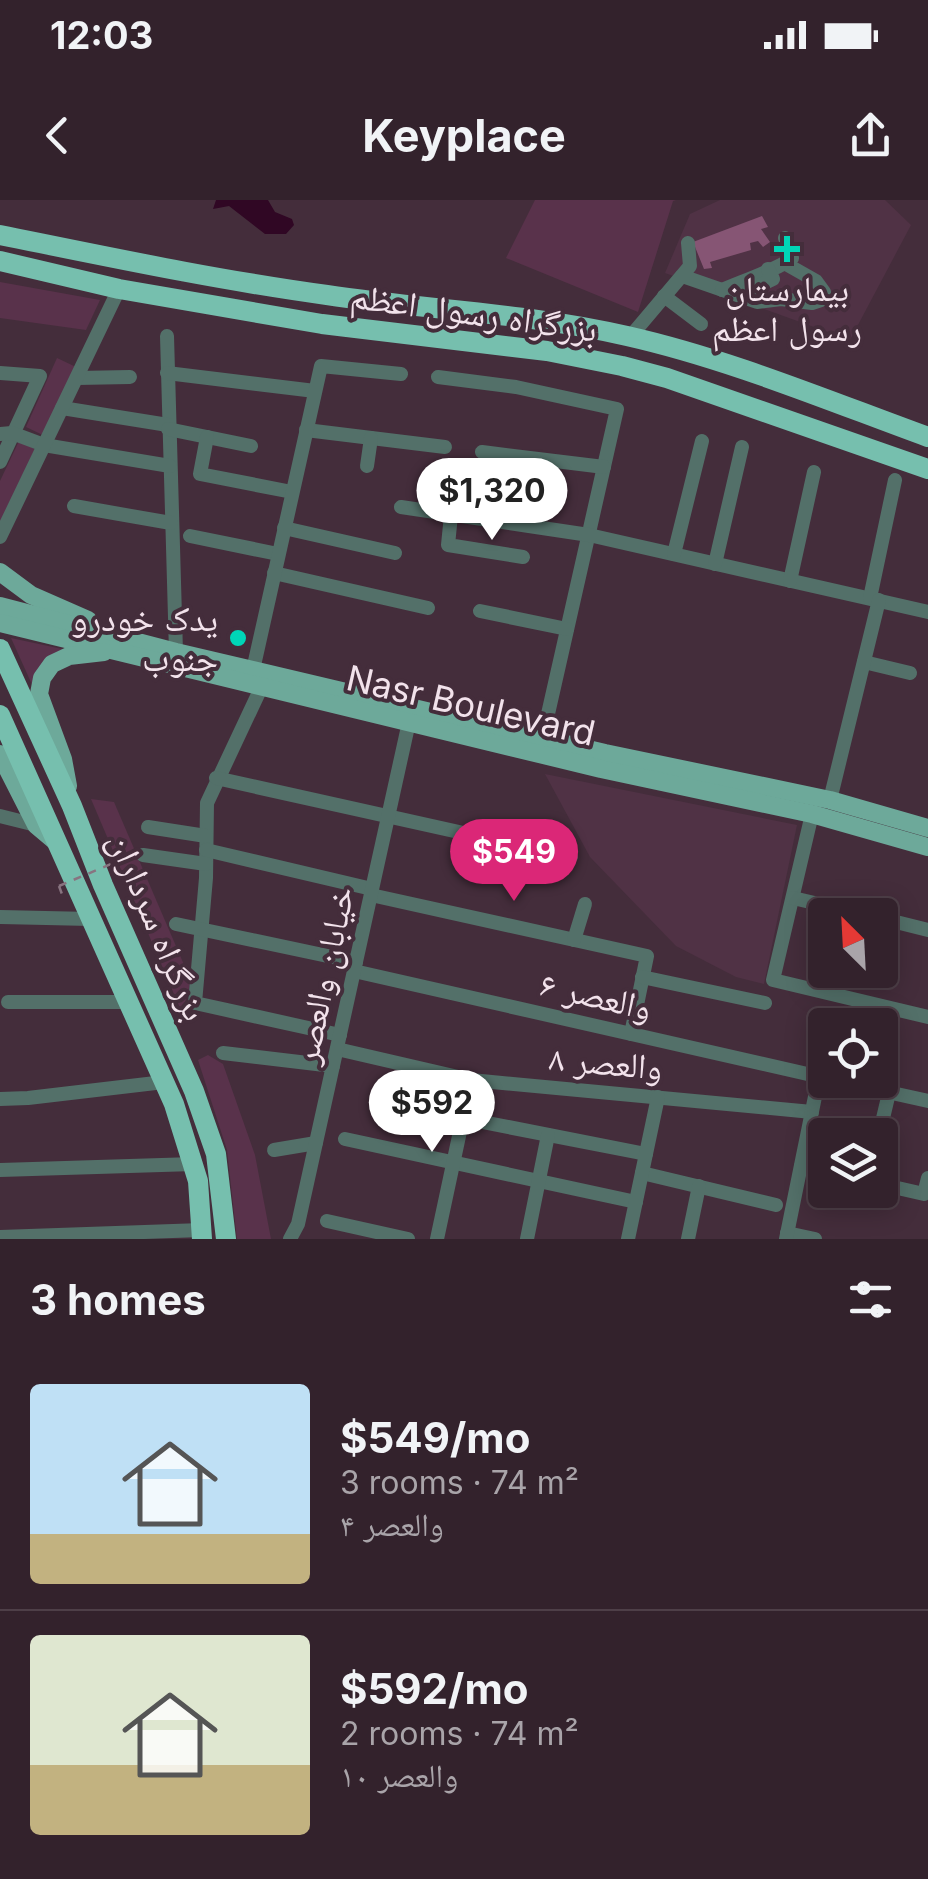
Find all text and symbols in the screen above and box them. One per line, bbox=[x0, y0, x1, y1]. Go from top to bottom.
text: 12:03 bbox=[50, 12, 153, 58]
icon: back bbox=[30, 108, 85, 163]
text: Keyplace bbox=[362, 108, 566, 163]
icon: share bbox=[843, 108, 898, 163]
marker: بیمارستان رسول اعظم bbox=[774, 236, 800, 262]
place label: بیمارستان رسول اعظم bbox=[712, 267, 862, 352]
street label: بزرگراه رسول اعظم bbox=[348, 274, 600, 353]
pin: $1,320 bbox=[411, 458, 573, 543]
text: $1,320 bbox=[438, 471, 546, 510]
place label: یدک خودرو جنوب bbox=[71, 597, 218, 679]
marker: یدک خودرو جنوب bbox=[227, 627, 249, 649]
street label: Nasr Boulevard bbox=[343, 656, 599, 754]
pin: $549 bbox=[455, 819, 573, 904]
street label: بزرگراه سرداران bbox=[100, 825, 218, 1027]
text: $549 bbox=[472, 832, 556, 871]
street label: خیابان والعصر bbox=[283, 882, 363, 1069]
north arrow bbox=[808, 898, 898, 988]
map controls bbox=[808, 898, 898, 1208]
street label: والعصر ۶ bbox=[536, 962, 656, 1028]
button: locate bbox=[808, 1008, 898, 1098]
street label: والعصر ۸ bbox=[548, 1036, 664, 1088]
pin: $592 bbox=[373, 1070, 491, 1155]
text: $592 bbox=[391, 1083, 473, 1122]
button: layers bbox=[808, 1118, 898, 1208]
icon: filters bbox=[843, 1272, 898, 1327]
text: 3 homes bbox=[30, 1274, 206, 1325]
text: $549/mo bbox=[340, 1412, 530, 1463]
icon: home bbox=[110, 1424, 230, 1544]
text: 3 rooms · 74 m² bbox=[340, 1463, 579, 1502]
text: والعصر ۴ bbox=[340, 1505, 444, 1544]
text: $592/mo bbox=[340, 1663, 528, 1714]
icon: home bbox=[110, 1675, 230, 1795]
text: 2 rooms · 74 m² bbox=[340, 1714, 579, 1753]
text: والعصر ۱۰ bbox=[340, 1756, 458, 1795]

